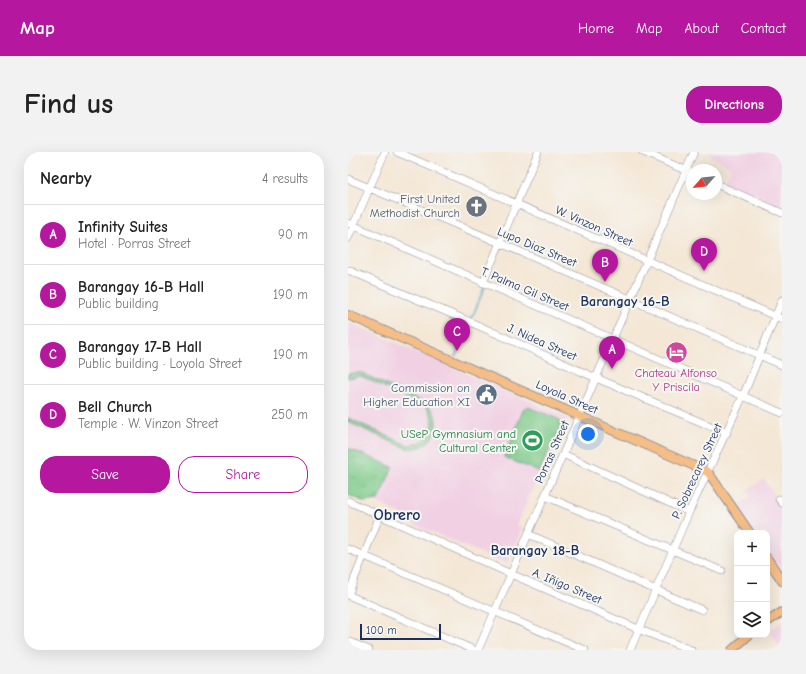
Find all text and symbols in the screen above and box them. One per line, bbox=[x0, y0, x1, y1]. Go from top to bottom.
text: Map bbox=[20, 17, 55, 39]
text: Home bbox=[578, 20, 614, 37]
text: Map bbox=[636, 20, 662, 37]
text: About bbox=[684, 20, 719, 37]
text: Contact bbox=[741, 20, 786, 37]
button: Directions bbox=[686, 86, 782, 123]
text: Find us bbox=[24, 88, 113, 120]
north arrow bbox=[686, 164, 722, 200]
text: Nearby bbox=[40, 169, 91, 188]
text: 4 results bbox=[262, 171, 308, 186]
place label: First United Methodist Church bbox=[370, 192, 460, 220]
church icon: First United Methodist Church bbox=[463, 193, 489, 219]
street label: W. Vinzon Street bbox=[553, 203, 635, 250]
text: Infinity Suites bbox=[78, 218, 168, 236]
street label: Lupo Diaz Street bbox=[495, 224, 579, 270]
text: A bbox=[49, 227, 57, 242]
text: 90 m bbox=[278, 227, 308, 242]
text: Hotel · Porras Street bbox=[78, 236, 191, 251]
pin: D bbox=[691, 238, 717, 271]
pin: B bbox=[592, 249, 618, 282]
street label: T. Palma Gil Street bbox=[479, 264, 572, 314]
text: Barangay 16-B Hall bbox=[78, 278, 204, 296]
text: B bbox=[49, 287, 57, 302]
text: 190 m bbox=[273, 287, 308, 302]
district label: Barangay 16-B bbox=[581, 293, 670, 310]
text: Public building bbox=[78, 296, 159, 311]
pin: C bbox=[444, 318, 470, 351]
street label: J. Nidea Street bbox=[505, 320, 579, 364]
pin: A bbox=[599, 336, 625, 369]
text: Barangay 17-B Hall bbox=[78, 338, 202, 356]
hotel icon: Chateau Alfonso Y Priscila bbox=[663, 339, 689, 365]
text: C bbox=[49, 347, 57, 362]
text: 190 m bbox=[273, 347, 308, 362]
text: Public building · Loyola Street bbox=[78, 356, 242, 371]
place label: Chateau Alfonso Y Priscila bbox=[635, 366, 717, 394]
street label: Loyola Street bbox=[534, 377, 601, 417]
place label: Commission on Higher Education XI bbox=[363, 381, 470, 409]
public building icon: Commission on Higher Education XI bbox=[473, 382, 499, 408]
text: Bell Church bbox=[78, 398, 152, 416]
text: D bbox=[49, 407, 57, 422]
text: 250 m bbox=[271, 407, 308, 422]
text: Temple · W. Vinzon Street bbox=[78, 416, 218, 431]
street label: Porras Street bbox=[532, 418, 572, 486]
street label: P. Sobrecarey Street bbox=[669, 421, 725, 521]
your location bbox=[578, 424, 598, 444]
place label: USeP Gymnasium and Cultural Center bbox=[401, 427, 516, 455]
sports icon: USeP Gymnasium and Cultural Center bbox=[519, 428, 545, 454]
button: Save bbox=[40, 456, 170, 493]
button: Share bbox=[178, 456, 308, 493]
district label: Obrero bbox=[374, 506, 420, 524]
map controls bbox=[734, 530, 770, 638]
button: + bbox=[734, 530, 770, 566]
district label: Barangay 18-B bbox=[491, 542, 580, 559]
street label: A. Iñigo Street bbox=[530, 565, 604, 607]
button: − bbox=[734, 566, 770, 602]
button: layers bbox=[734, 602, 770, 638]
scale bar bbox=[360, 622, 441, 641]
text: 100 m bbox=[366, 624, 397, 637]

